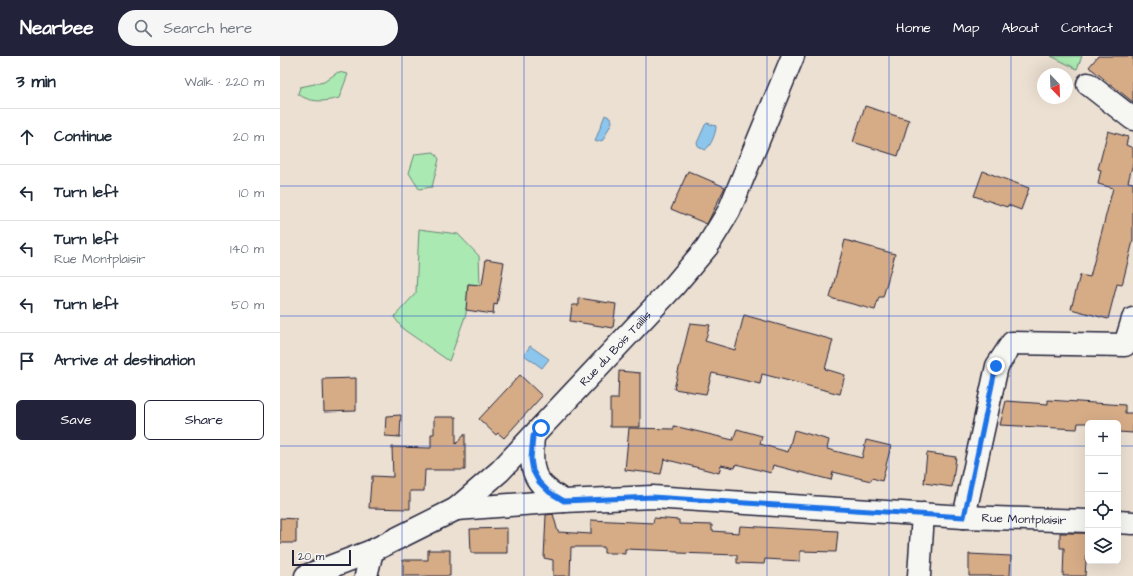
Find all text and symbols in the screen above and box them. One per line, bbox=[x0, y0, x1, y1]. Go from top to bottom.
search box bbox=[118, 10, 398, 46]
text: Nearbee bbox=[20, 15, 94, 42]
icon: search bbox=[132, 17, 154, 39]
text: Search here bbox=[164, 18, 252, 39]
text: Home bbox=[896, 18, 931, 38]
text: Map bbox=[953, 18, 979, 38]
text: About bbox=[1001, 18, 1039, 38]
text: Contact bbox=[1061, 18, 1113, 38]
north arrow bbox=[1037, 68, 1073, 104]
text: 3 min bbox=[16, 70, 56, 94]
text: Walk · 220 m bbox=[184, 73, 264, 91]
icon: ahead bbox=[16, 126, 38, 148]
text: Continue bbox=[54, 126, 112, 147]
text: 20 m bbox=[233, 128, 264, 146]
icon: left bbox=[16, 182, 38, 204]
text: Turn left bbox=[54, 182, 118, 203]
text: 10 m bbox=[239, 184, 264, 202]
text: Turn left bbox=[54, 229, 118, 250]
icon: left bbox=[16, 238, 38, 260]
text: 140 m bbox=[230, 240, 264, 258]
text: Rue Montplaisir bbox=[54, 250, 145, 268]
icon: left bbox=[16, 294, 38, 316]
text: Turn left bbox=[54, 294, 118, 315]
text: 50 m bbox=[231, 296, 264, 314]
street label: Rue du Bois Taillis bbox=[576, 307, 655, 390]
icon: arrive bbox=[16, 350, 38, 372]
text: Arrive at destination bbox=[54, 350, 195, 371]
route end bbox=[987, 357, 1005, 375]
button: Save bbox=[16, 400, 136, 440]
button: Share bbox=[144, 400, 264, 440]
route start bbox=[532, 419, 550, 437]
map controls bbox=[1085, 420, 1121, 564]
button: + bbox=[1085, 420, 1121, 456]
button: − bbox=[1085, 456, 1121, 492]
button: locate bbox=[1085, 492, 1121, 528]
street label: Rue Montplaisir bbox=[981, 510, 1067, 529]
button: layers bbox=[1085, 528, 1121, 564]
scale bar bbox=[292, 548, 351, 567]
text: 20 m bbox=[298, 549, 324, 564]

